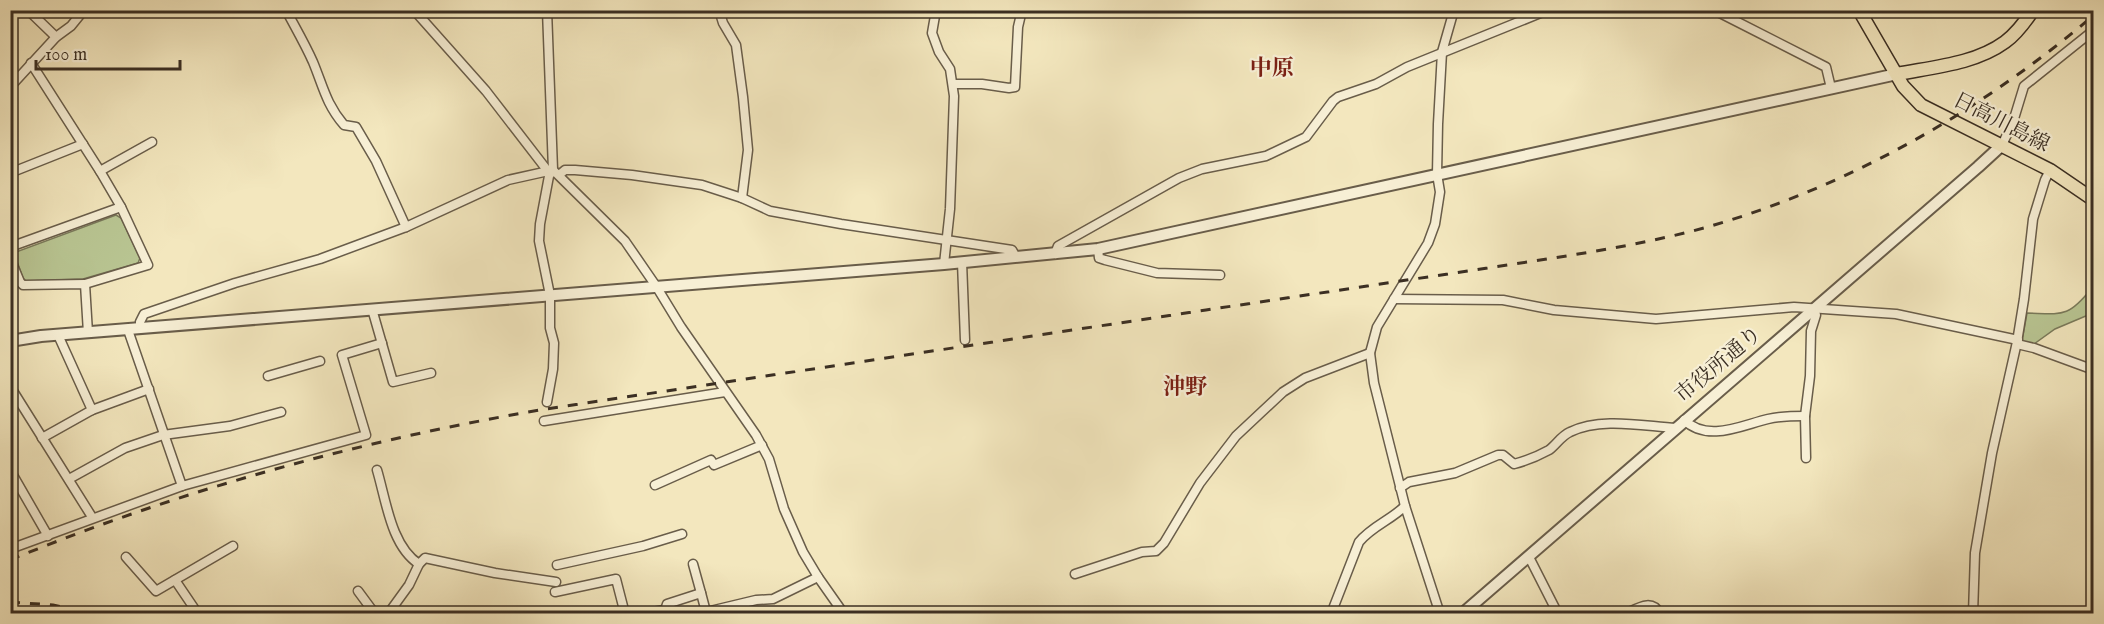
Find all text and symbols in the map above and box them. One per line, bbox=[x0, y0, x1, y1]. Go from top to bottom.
scale bar bbox=[36, 33, 180, 71]
text: 100 m bbox=[45, 44, 87, 67]
district label: 中原 bbox=[1250, 55, 1294, 83]
street label: 日高川島線 bbox=[1948, 87, 2054, 159]
street label: 市役所通り bbox=[1670, 321, 1768, 409]
district label: 沖野 bbox=[1163, 374, 1208, 402]

